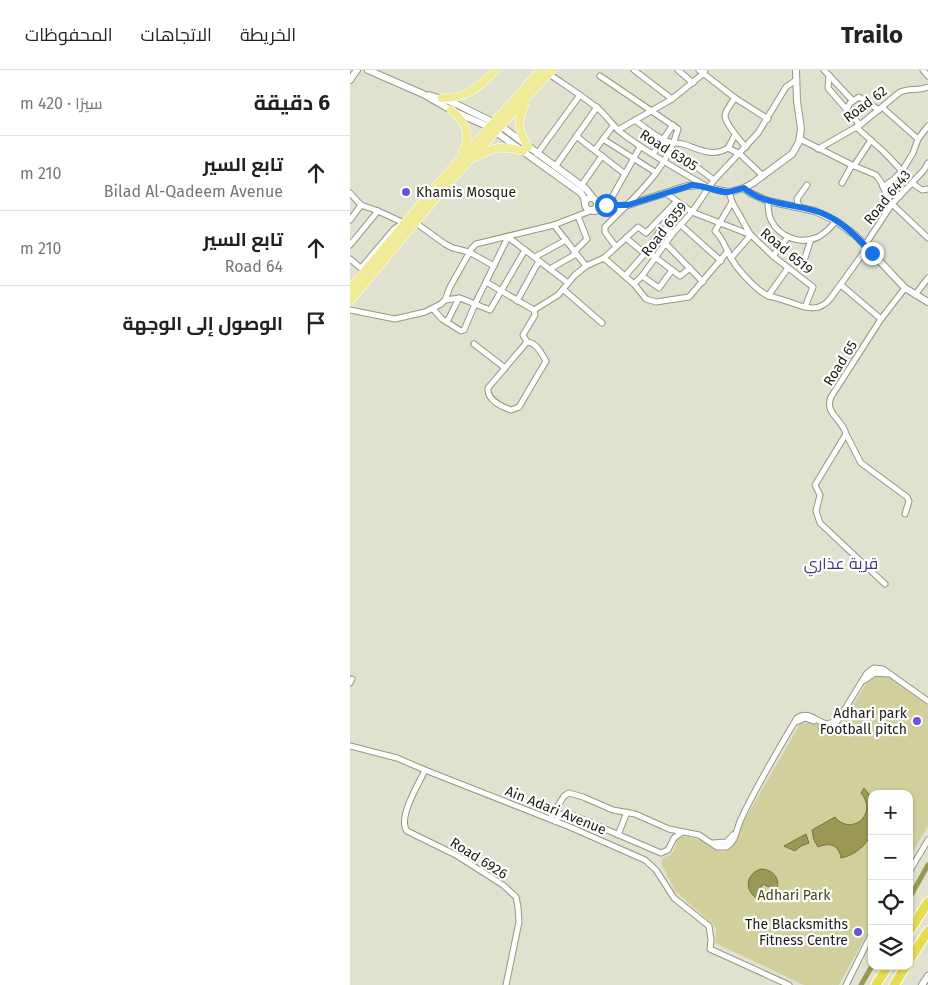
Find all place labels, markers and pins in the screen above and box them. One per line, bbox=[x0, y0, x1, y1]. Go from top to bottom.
place label: Khamis Mosque bbox=[416, 184, 516, 201]
marker: Khamis Mosque bbox=[400, 186, 412, 198]
place label: Adhari park Football pitch bbox=[820, 705, 908, 738]
marker: Adhari park Football pitch bbox=[911, 715, 923, 727]
place label: The Blacksmiths Fitness Centre bbox=[745, 916, 848, 949]
marker: The Blacksmiths Fitness Centre bbox=[852, 926, 864, 938]

